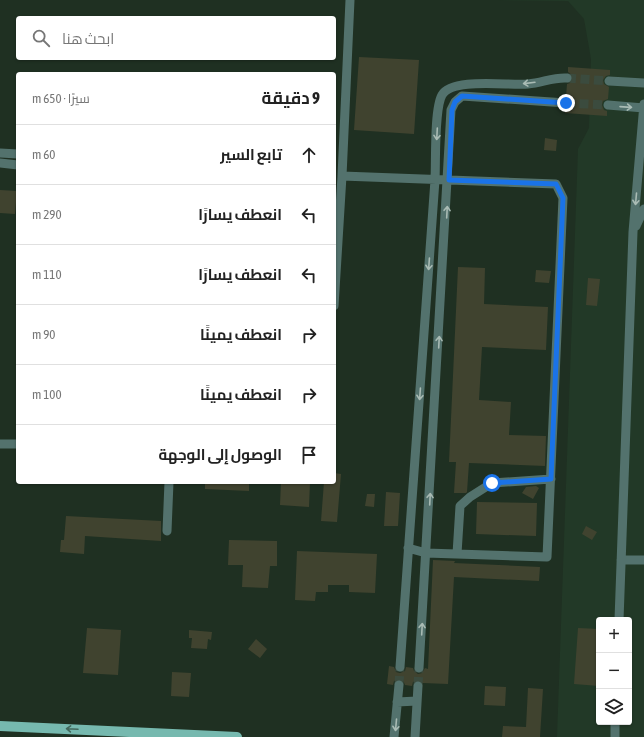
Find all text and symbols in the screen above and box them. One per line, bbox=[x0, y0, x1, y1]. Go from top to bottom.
search box bbox=[16, 16, 336, 60]
icon: search bbox=[30, 27, 52, 49]
text: ابحث هنا bbox=[62, 30, 114, 47]
one-way arrow bbox=[523, 80, 536, 87]
text: 9 دقيقة bbox=[262, 88, 320, 108]
text: سيرًا · 650 m bbox=[32, 91, 90, 106]
route end bbox=[557, 94, 575, 112]
one-way arrow bbox=[619, 103, 632, 110]
one-way arrow bbox=[434, 127, 441, 140]
icon: ahead bbox=[298, 144, 320, 166]
text: تابع السير bbox=[220, 146, 282, 163]
text: 60 m bbox=[32, 147, 55, 162]
one-way arrow bbox=[632, 192, 639, 205]
icon: left bbox=[298, 204, 320, 226]
text: انعطف يسارًا bbox=[198, 206, 282, 223]
one-way arrow bbox=[443, 206, 450, 219]
text: 290 m bbox=[32, 207, 62, 222]
one-way arrow bbox=[426, 257, 433, 270]
icon: left bbox=[298, 264, 320, 286]
text: انعطف يسارًا bbox=[198, 266, 282, 283]
text: 110 m bbox=[32, 267, 62, 282]
icon: right bbox=[298, 324, 320, 346]
text: انعطف يمينًا bbox=[200, 326, 282, 343]
text: 90 m bbox=[32, 327, 55, 342]
one-way arrow bbox=[435, 336, 443, 349]
icon: right bbox=[298, 384, 320, 406]
text: انعطف يمينًا bbox=[200, 386, 282, 403]
text: 100 m bbox=[32, 387, 62, 402]
one-way arrow bbox=[416, 387, 423, 400]
icon: arrive bbox=[298, 444, 320, 466]
text: الوصول إلى الوجهة bbox=[158, 446, 282, 463]
route start bbox=[483, 474, 501, 492]
one-way arrow bbox=[426, 493, 433, 506]
map controls bbox=[596, 617, 632, 725]
button: + bbox=[596, 617, 632, 653]
one-way arrow bbox=[418, 623, 425, 636]
button: − bbox=[596, 653, 632, 689]
button: layers bbox=[596, 689, 632, 725]
one-way arrow bbox=[392, 718, 399, 731]
one-way arrow bbox=[66, 726, 79, 733]

